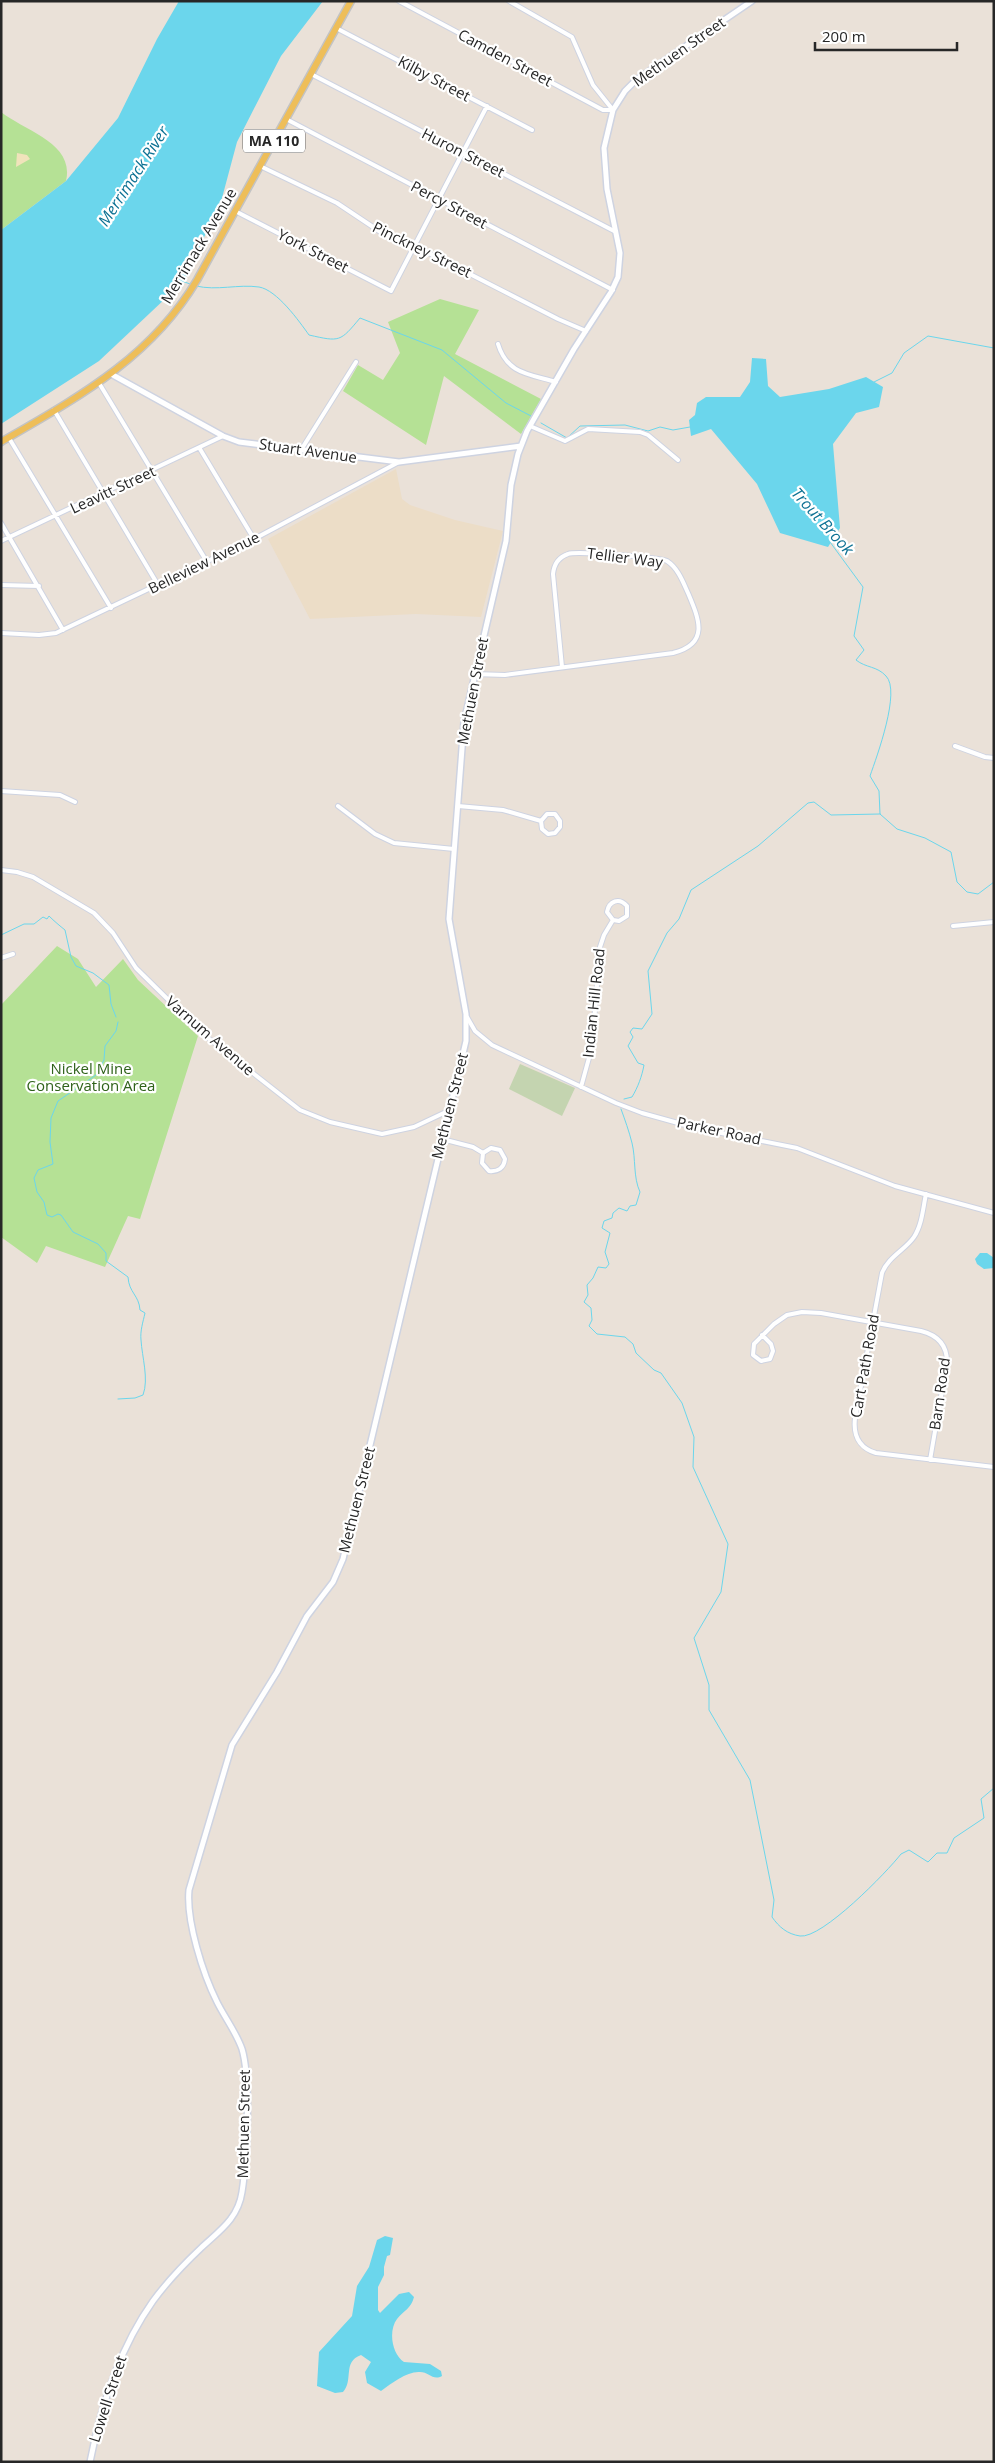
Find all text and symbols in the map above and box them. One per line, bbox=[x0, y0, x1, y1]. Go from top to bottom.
street label: Methuen Street bbox=[628, 12, 729, 91]
scale bar bbox=[815, 20, 958, 52]
street label: Camden Street bbox=[455, 24, 556, 90]
text: 200 m bbox=[822, 26, 866, 46]
street label: Kilby Street bbox=[395, 51, 474, 106]
water label: Merrimack River bbox=[92, 121, 174, 230]
street label: Huron Street bbox=[419, 123, 508, 182]
road number: MA 110 bbox=[243, 130, 305, 152]
street label: Percy Street bbox=[408, 176, 491, 233]
street label: Merrimack Avenue bbox=[156, 184, 241, 307]
street label: Pinckney Street bbox=[370, 216, 475, 282]
street label: York Street bbox=[275, 224, 352, 277]
street label: Stuart Avenue bbox=[258, 433, 358, 467]
street label: Leavitt Street bbox=[66, 461, 159, 518]
water label: Trout Brook bbox=[787, 483, 860, 560]
street label: Belleview Avenue bbox=[145, 526, 263, 598]
street label: Tellier Way bbox=[586, 542, 665, 572]
street label: Methuen Street bbox=[452, 635, 492, 746]
street label: Indian Hill Road bbox=[577, 947, 609, 1059]
street label: Varnum Avenue bbox=[162, 991, 259, 1079]
street label: Methuen Street bbox=[426, 1050, 472, 1161]
park label: Nickel Mine Conservation Area bbox=[27, 1058, 155, 1095]
street label: Parker Road bbox=[675, 1111, 763, 1149]
street label: Cart Path Road bbox=[845, 1313, 883, 1419]
street label: Barn Road bbox=[924, 1356, 954, 1431]
street label: Methuen Street bbox=[333, 1444, 379, 1555]
street label: Methuen Street bbox=[232, 2069, 254, 2179]
street label: Lowell Street bbox=[84, 2353, 131, 2445]

